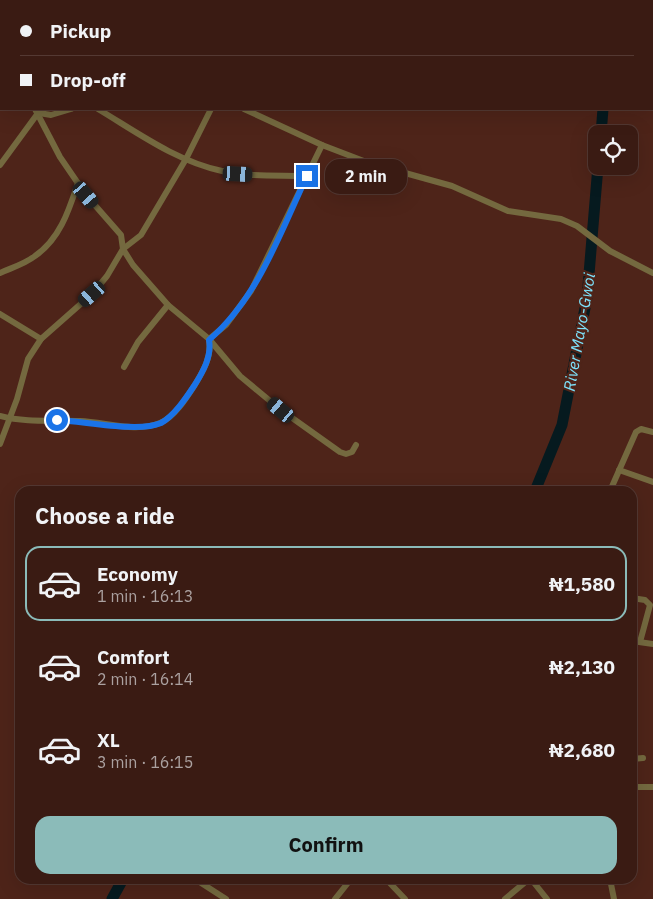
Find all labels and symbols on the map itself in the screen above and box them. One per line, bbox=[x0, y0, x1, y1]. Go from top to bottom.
callout: 2 min bbox=[324, 158, 407, 194]
route end bbox=[296, 165, 318, 187]
car bbox=[222, 166, 253, 182]
car bbox=[70, 179, 101, 211]
water label: River Mayo-Gwoi bbox=[559, 271, 599, 393]
car bbox=[75, 278, 108, 310]
car bbox=[264, 395, 297, 425]
route start bbox=[46, 409, 68, 431]

